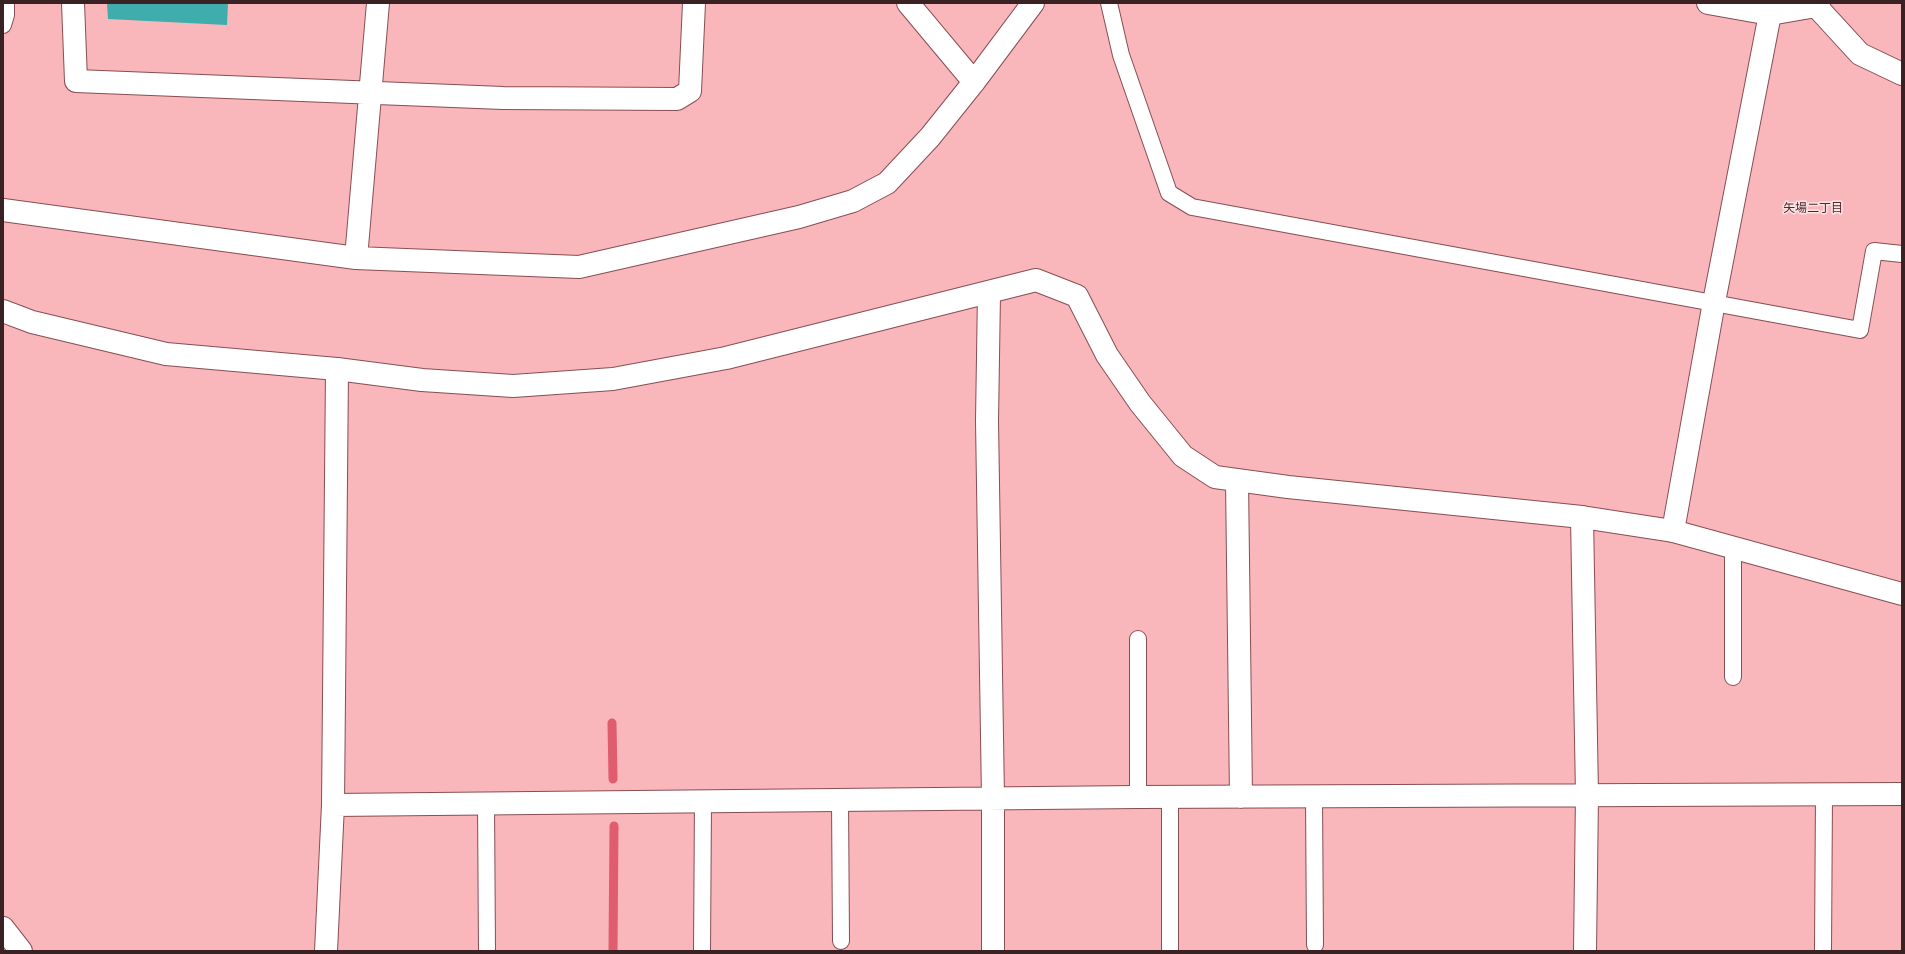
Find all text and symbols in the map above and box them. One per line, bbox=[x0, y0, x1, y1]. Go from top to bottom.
district label: 矢場二丁目 bbox=[1783, 201, 1843, 215]

